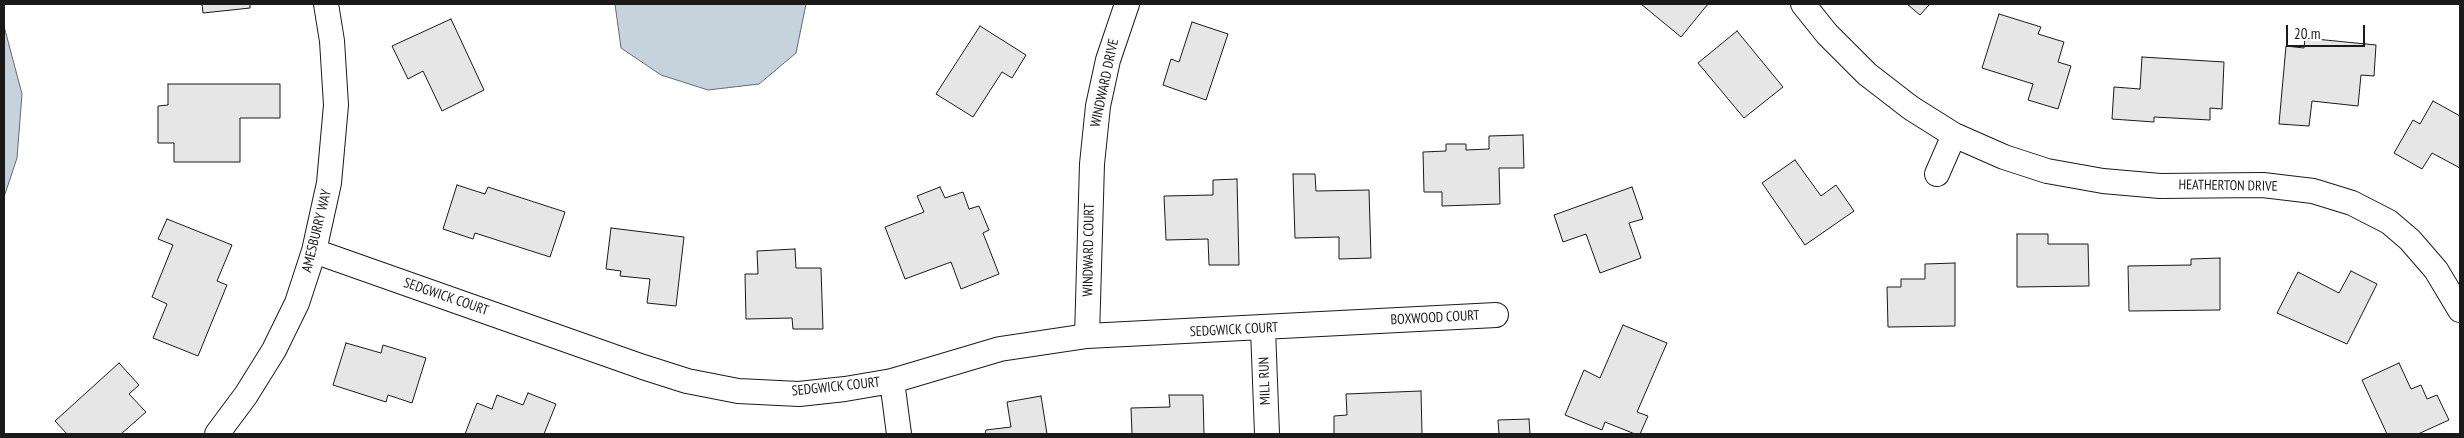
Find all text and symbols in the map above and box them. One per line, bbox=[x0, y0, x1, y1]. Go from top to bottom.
scale bar bbox=[2289, 15, 2368, 47]
text: 20 m bbox=[2294, 24, 2320, 43]
street label: WINDWARD DRIVE bbox=[1087, 37, 1123, 129]
street label: HEATHERTON DRIVE bbox=[2178, 177, 2278, 195]
street label: AMESBURRY WAY bbox=[299, 188, 335, 274]
street label: WINDWARD COURT bbox=[1080, 203, 1098, 297]
street label: SEDGWICK COURT bbox=[401, 275, 491, 319]
street label: BOXWOOD COURT bbox=[1390, 307, 1480, 329]
street label: SEDGWICK COURT bbox=[1189, 319, 1279, 341]
street label: MILL RUN bbox=[1256, 357, 1274, 405]
street label: SEDGWICK COURT bbox=[791, 374, 881, 400]

